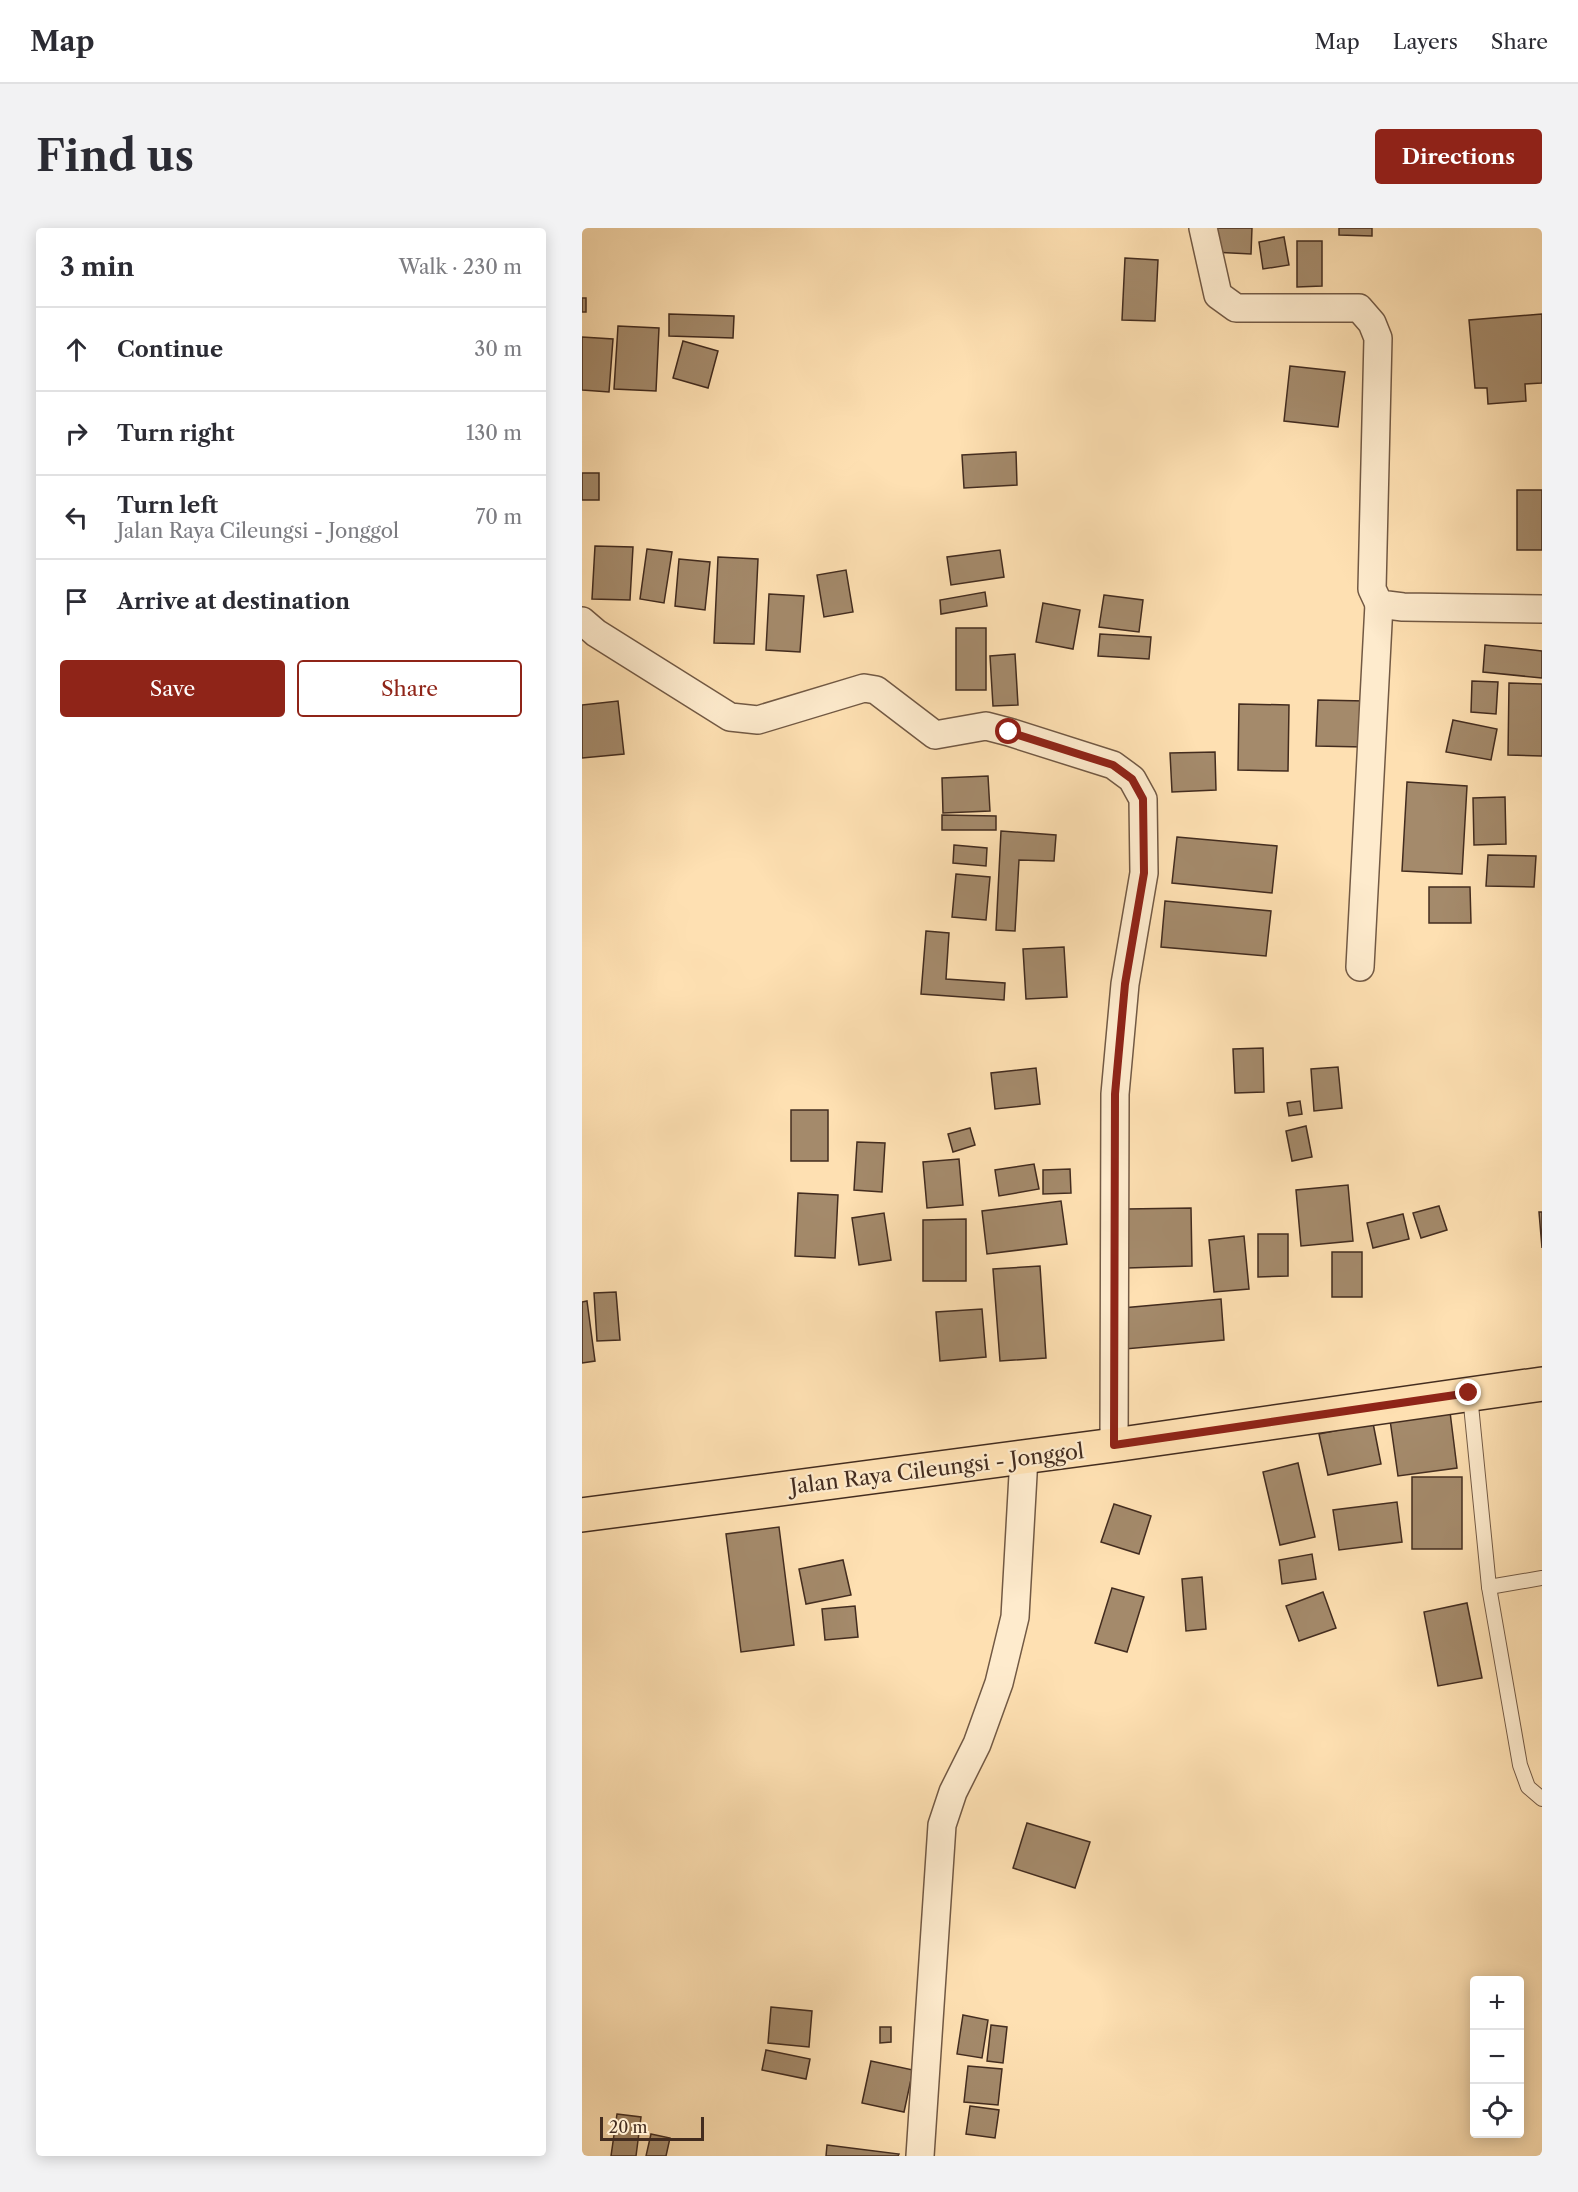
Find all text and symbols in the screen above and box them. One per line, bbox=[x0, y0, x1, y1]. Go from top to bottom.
text: Map bbox=[30, 24, 94, 58]
text: Map bbox=[1315, 29, 1360, 54]
text: Layers bbox=[1393, 29, 1458, 54]
text: Share bbox=[1491, 29, 1548, 54]
button: Directions bbox=[1375, 129, 1542, 184]
text: Find us bbox=[36, 130, 194, 182]
text: 3 min bbox=[60, 251, 134, 283]
text: Walk · 230 m bbox=[399, 255, 522, 279]
icon: ahead bbox=[60, 333, 93, 366]
text: Continue bbox=[117, 336, 223, 363]
text: 30 m bbox=[474, 337, 522, 361]
icon: right bbox=[60, 417, 93, 450]
text: Turn right bbox=[117, 420, 235, 447]
text: 130 m bbox=[466, 421, 522, 445]
text: Turn left bbox=[117, 492, 218, 519]
icon: left bbox=[60, 501, 93, 534]
text: 70 m bbox=[476, 505, 522, 529]
text: Jalan Raya Cileungsi - Jonggol bbox=[117, 519, 399, 543]
icon: arrive bbox=[60, 585, 93, 618]
text: Arrive at destination bbox=[117, 588, 350, 615]
button: Save bbox=[60, 660, 285, 717]
button: Share bbox=[297, 660, 522, 717]
route start bbox=[995, 718, 1021, 744]
route end bbox=[1455, 1379, 1481, 1405]
street label: Jalan Raya Cileungsi - Jonggol bbox=[786, 1438, 1085, 1499]
map controls bbox=[1470, 1976, 1524, 2138]
button: + bbox=[1470, 1976, 1524, 2030]
button: − bbox=[1470, 2030, 1524, 2084]
button: locate bbox=[1470, 2084, 1524, 2138]
scale bar bbox=[600, 2114, 704, 2142]
text: 20 m bbox=[609, 2117, 648, 2137]

